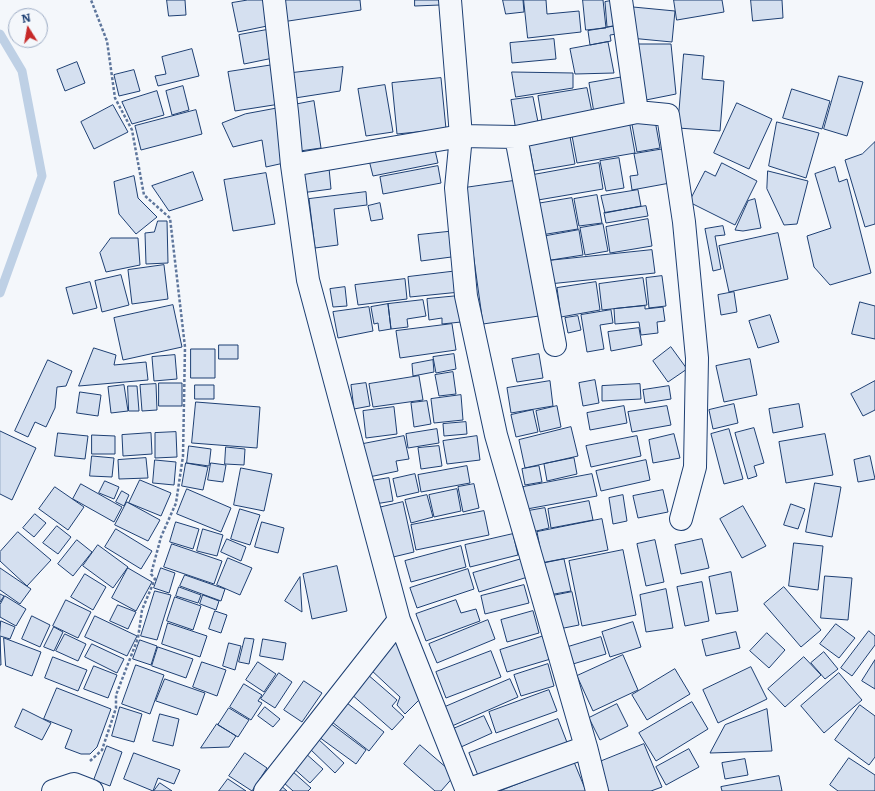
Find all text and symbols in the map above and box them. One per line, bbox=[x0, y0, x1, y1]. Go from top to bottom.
north arrow bbox=[8, 8, 48, 48]
text: N bbox=[20, 8, 32, 26]

